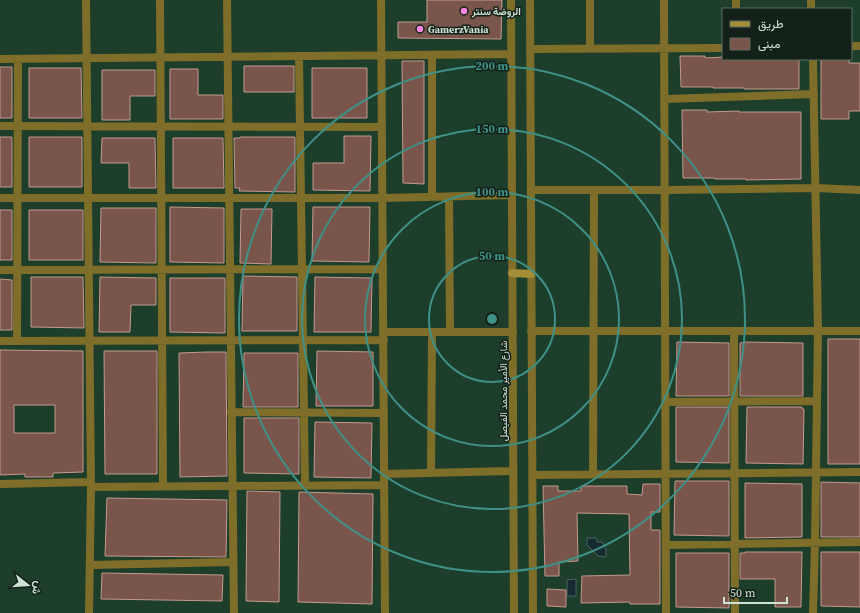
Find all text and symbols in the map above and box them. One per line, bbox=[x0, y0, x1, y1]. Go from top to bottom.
place label: الروضة سنتر bbox=[471, 5, 521, 18]
marker: الروضة سنتر bbox=[459, 6, 469, 16]
legend bbox=[722, 8, 852, 60]
text: طريق bbox=[758, 16, 784, 32]
place label: GamerzVania bbox=[428, 23, 489, 36]
marker: GamerzVania bbox=[415, 24, 425, 34]
text: مبنى bbox=[758, 36, 780, 52]
text: 200 m bbox=[476, 58, 509, 74]
text: 150 m bbox=[476, 121, 509, 137]
text: 100 m bbox=[476, 184, 509, 200]
text: 50 m bbox=[479, 248, 505, 264]
centre of rings bbox=[485, 312, 499, 326]
street label: شارع الأمير محمد الفيصل bbox=[497, 341, 510, 441]
north arrow bbox=[8, 565, 48, 605]
text: ش bbox=[28, 579, 46, 596]
scale bar bbox=[724, 579, 787, 605]
text: 50 m bbox=[730, 585, 756, 601]

